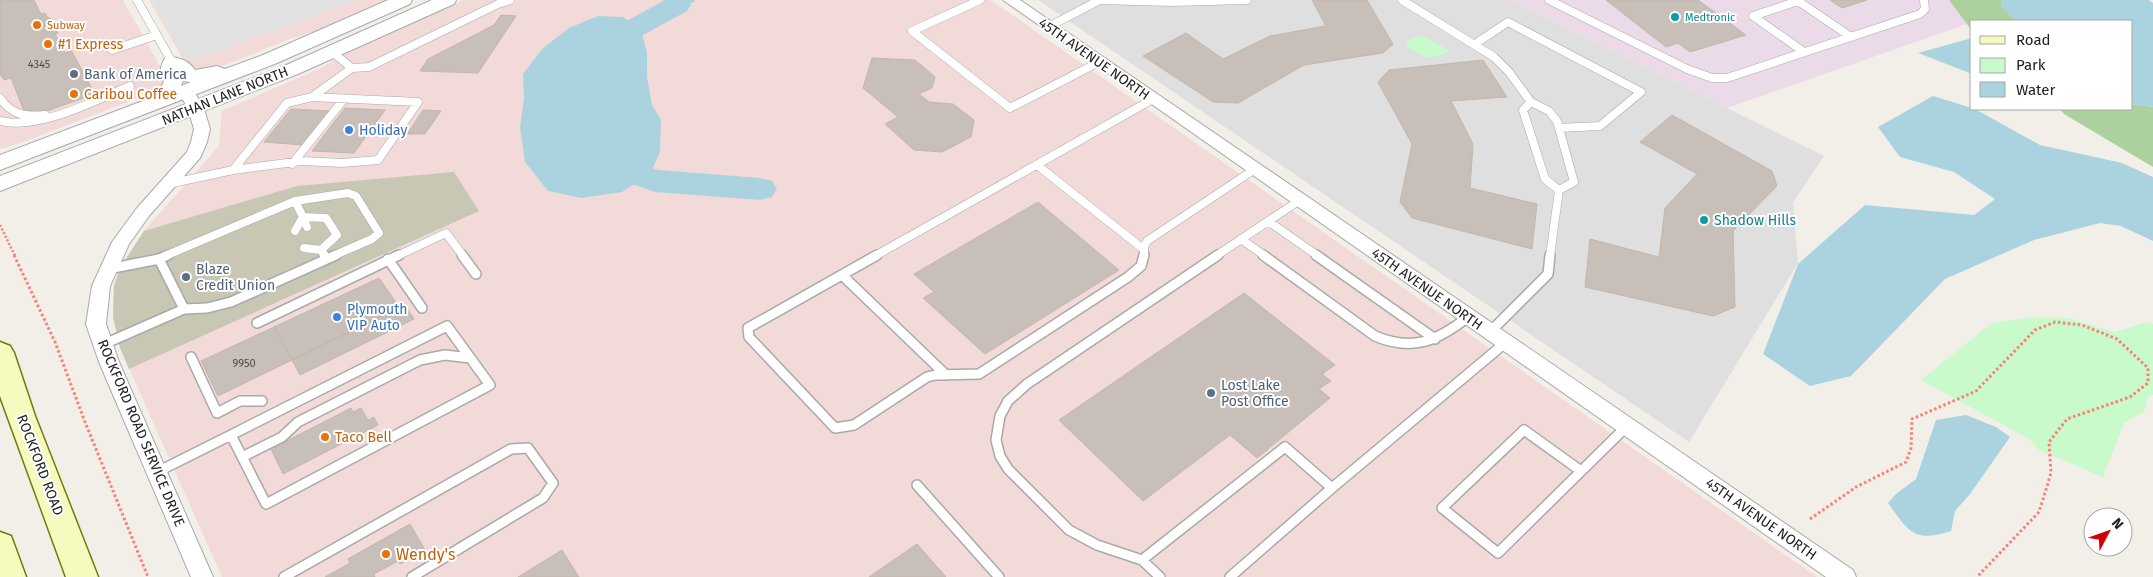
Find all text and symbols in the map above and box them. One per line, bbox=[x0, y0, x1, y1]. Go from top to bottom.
marker: Medtronic bbox=[1669, 11, 1681, 23]
place label: Medtronic bbox=[1685, 11, 1735, 24]
street label: 45TH AVENUE NORTH bbox=[1035, 14, 1153, 104]
marker: Subway bbox=[31, 19, 43, 31]
place label: Subway bbox=[47, 19, 86, 32]
legend bbox=[1970, 20, 2133, 110]
text: Road bbox=[2016, 31, 2051, 49]
place label: #1 Express bbox=[58, 36, 124, 53]
marker: #1 Express bbox=[42, 38, 54, 50]
text: Park bbox=[2016, 56, 2046, 74]
house number: 4345 bbox=[28, 58, 51, 71]
street label: NATHAN LANE NORTH bbox=[159, 63, 291, 129]
place label: Bank of America bbox=[84, 66, 187, 83]
marker: Bank of America bbox=[68, 68, 80, 80]
text: Water bbox=[2016, 81, 2055, 99]
place label: Caribou Coffee bbox=[84, 86, 177, 103]
marker: Caribou Coffee bbox=[68, 88, 80, 100]
place label: Holiday bbox=[359, 122, 408, 139]
marker: Holiday bbox=[343, 124, 355, 136]
place label: Shadow Hills bbox=[1714, 212, 1796, 229]
marker: Shadow Hills bbox=[1698, 214, 1710, 226]
street label: 45TH AVENUE NORTH bbox=[1368, 244, 1486, 334]
place label: Blaze Credit Union bbox=[196, 261, 275, 294]
marker: Blaze Credit Union bbox=[180, 271, 192, 283]
place label: Plymouth VIP Auto bbox=[347, 301, 407, 334]
marker: Plymouth VIP Auto bbox=[331, 311, 343, 323]
street label: ROCKFORD ROAD SERVICE DRIVE bbox=[94, 337, 188, 529]
house number: 9950 bbox=[232, 357, 256, 370]
place label: Lost Lake Post Office bbox=[1221, 377, 1289, 410]
marker: Lost Lake Post Office bbox=[1205, 387, 1217, 399]
street label: ROCKFORD ROAD bbox=[13, 412, 67, 518]
place label: Taco Bell bbox=[335, 429, 392, 446]
marker: Taco Bell bbox=[319, 431, 331, 443]
street label: 45TH AVENUE NORTH bbox=[1702, 474, 1820, 564]
north arrow bbox=[2083, 507, 2133, 557]
text: N bbox=[2108, 515, 2127, 533]
place label: Wendy's bbox=[396, 545, 455, 564]
marker: Wendy's bbox=[380, 548, 392, 560]

